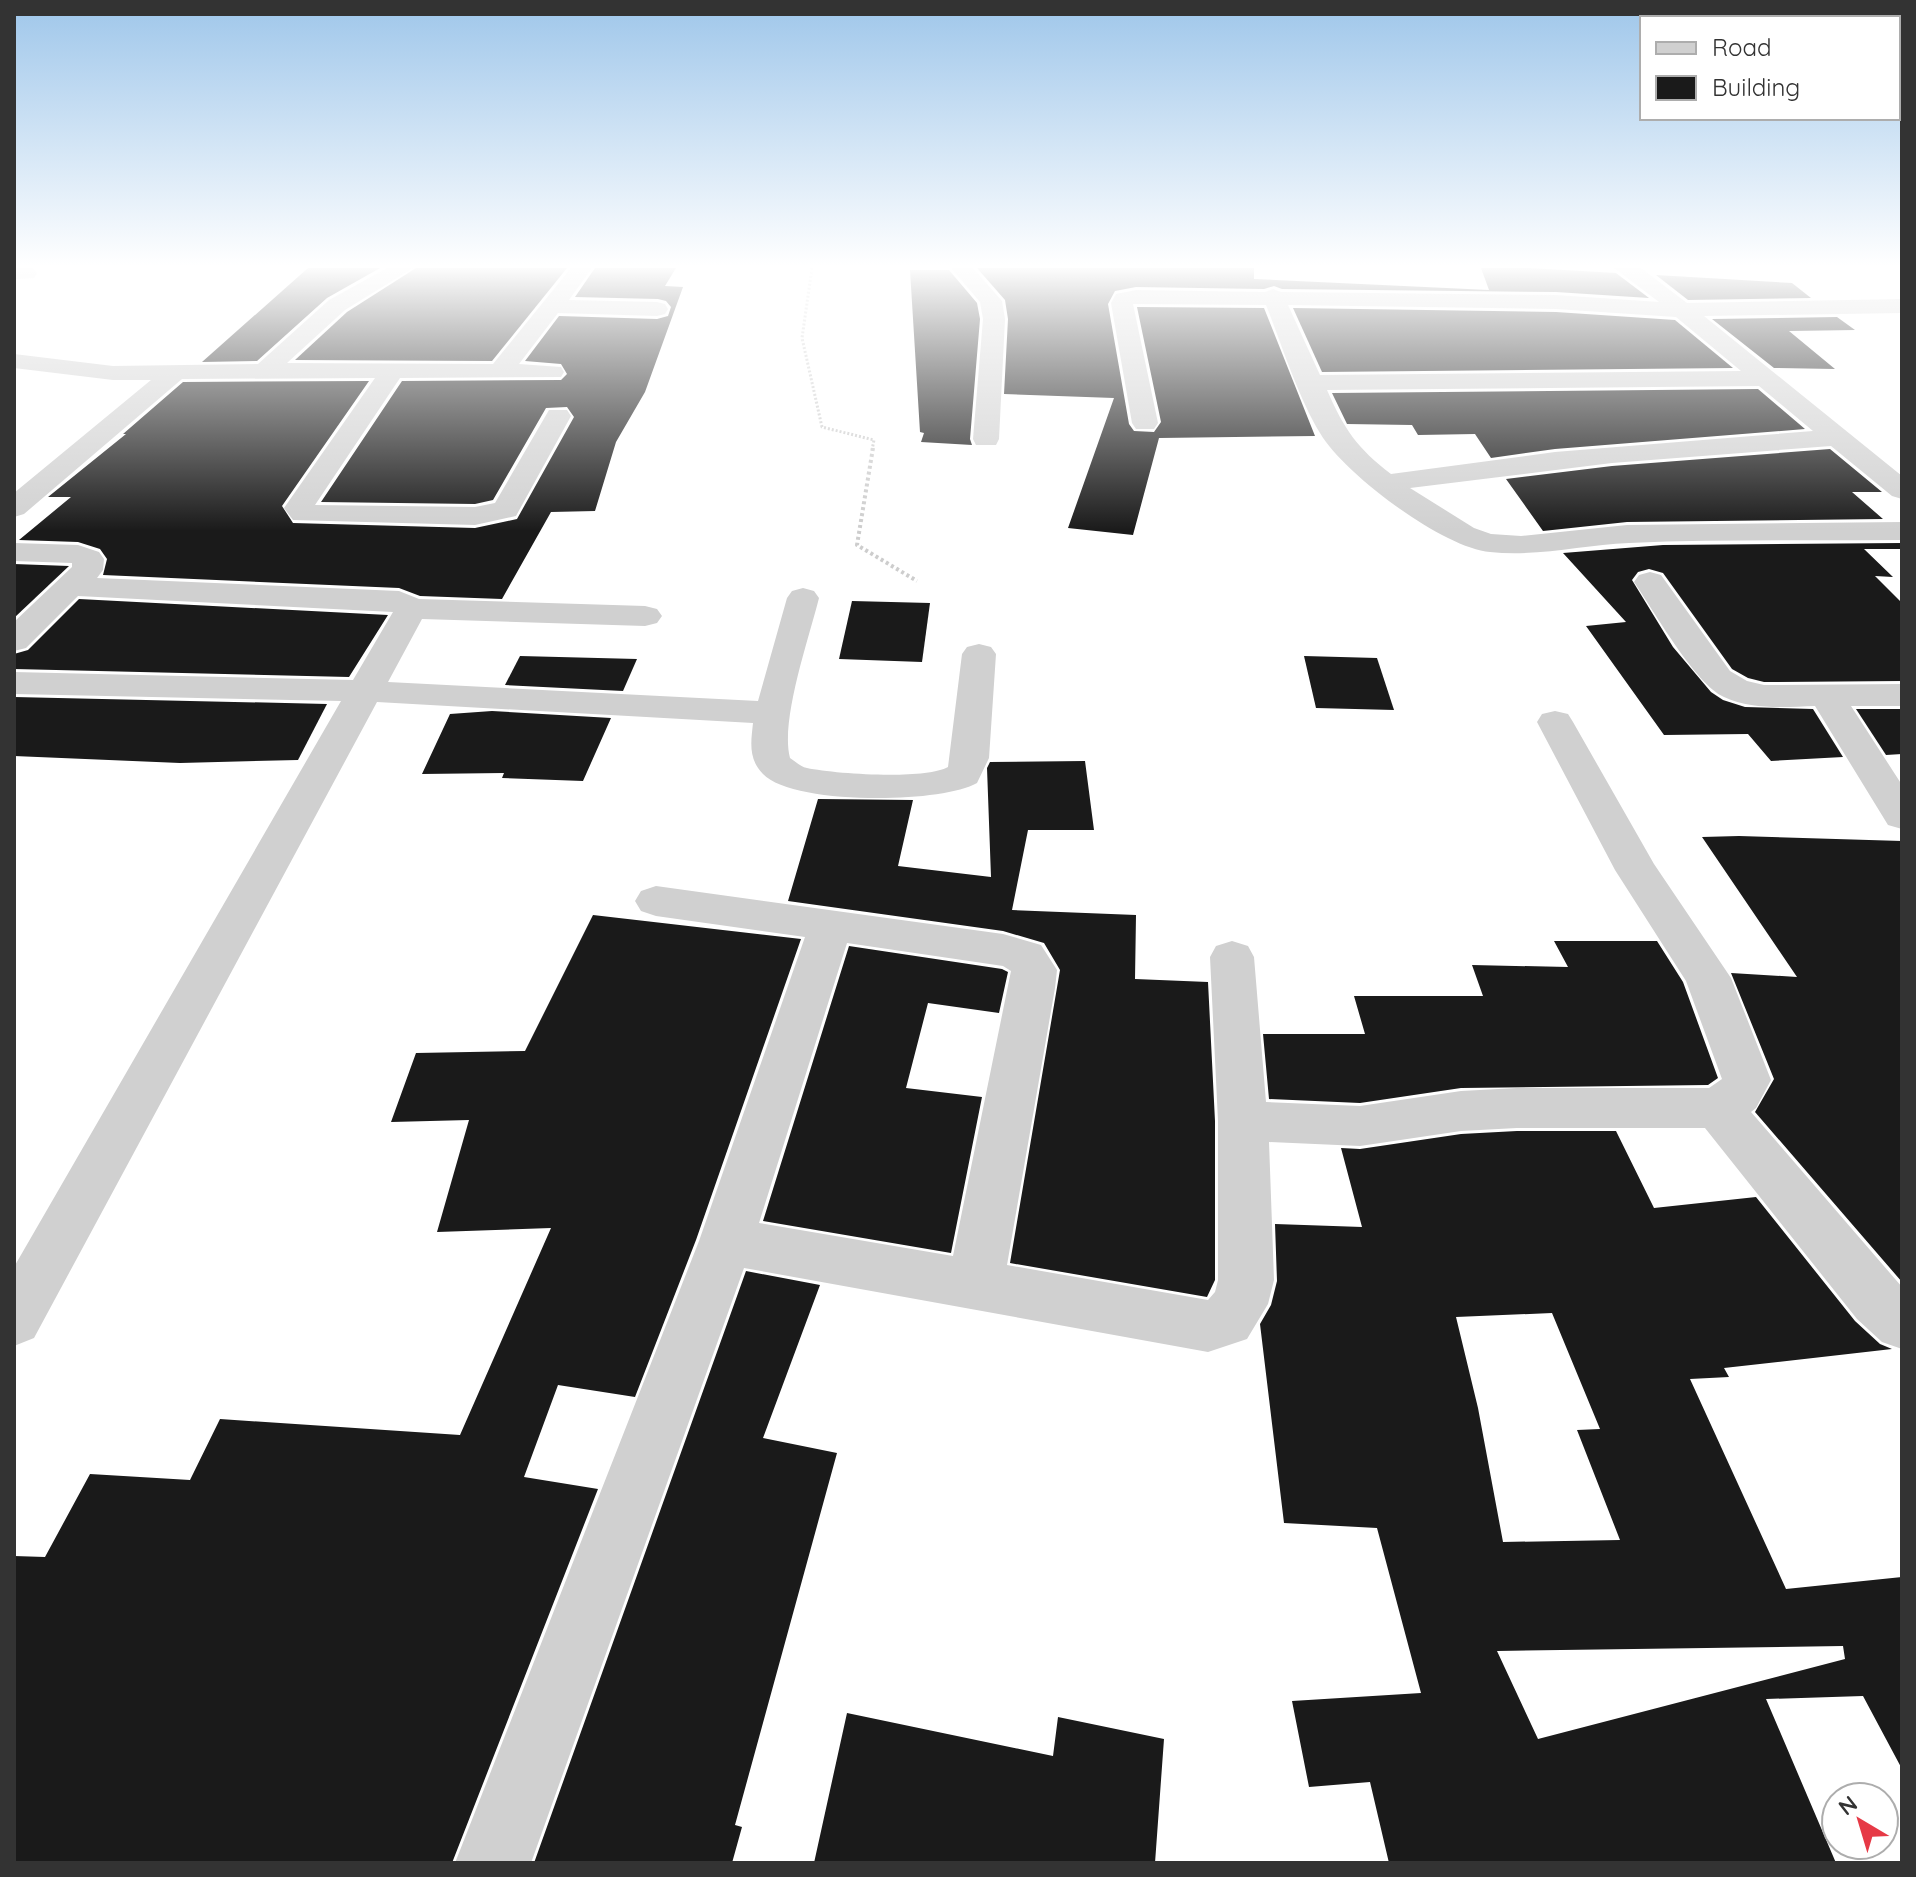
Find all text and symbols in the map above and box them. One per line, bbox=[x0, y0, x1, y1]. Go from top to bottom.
legend bbox=[1640, 16, 1900, 120]
text: Road bbox=[1712, 32, 1772, 62]
text: Building bbox=[1712, 72, 1800, 102]
north arrow bbox=[1820, 1781, 1900, 1861]
text: N bbox=[1833, 1789, 1863, 1821]

